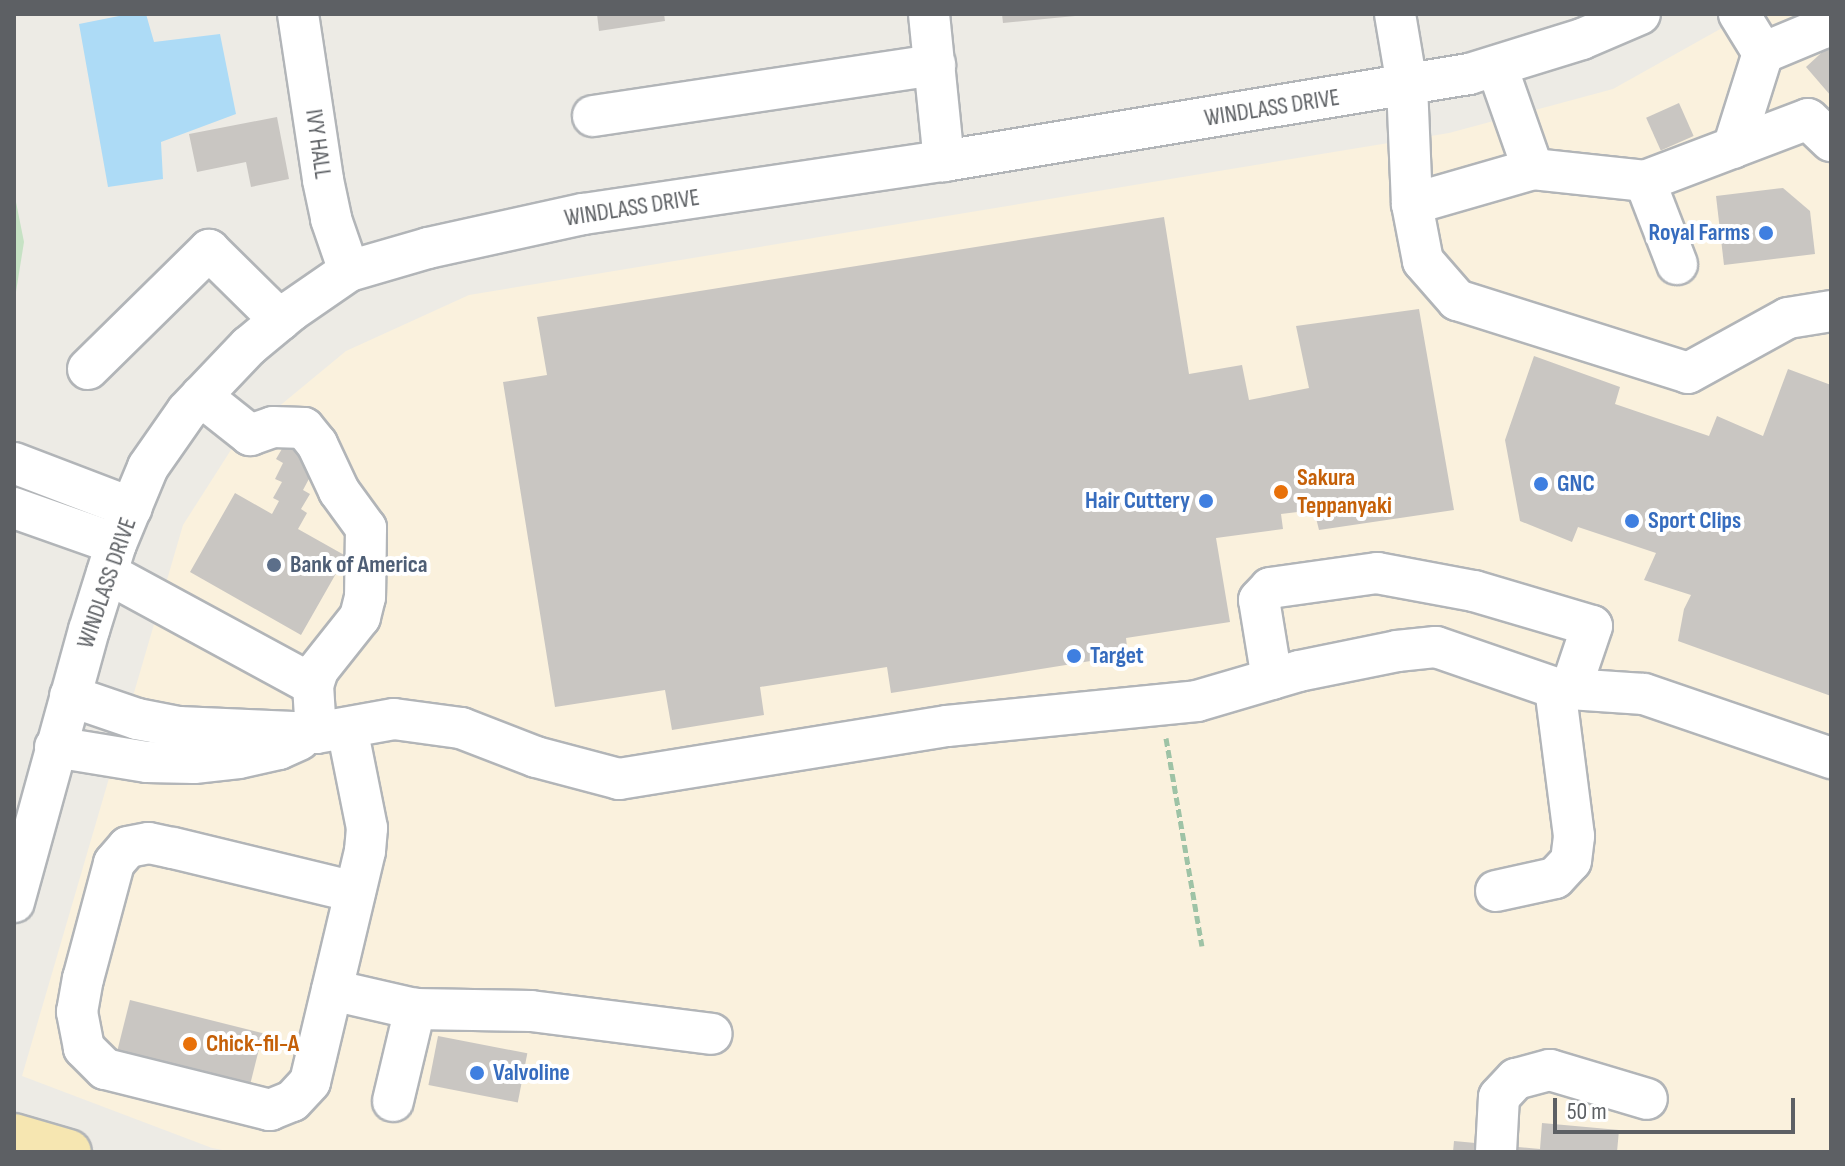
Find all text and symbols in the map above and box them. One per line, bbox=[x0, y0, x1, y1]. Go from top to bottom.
street label: WINDLASS DRIVE bbox=[1202, 83, 1342, 133]
street label: IVY HALL bbox=[299, 107, 337, 181]
street label: WINDLASS DRIVE bbox=[562, 183, 702, 233]
place label: Royal Farms bbox=[1649, 219, 1750, 247]
marker: Royal Farms bbox=[1757, 224, 1775, 242]
place label: Sakura Teppanyaki bbox=[1297, 464, 1392, 520]
place label: GNC bbox=[1557, 470, 1595, 498]
marker: GNC bbox=[1532, 475, 1550, 493]
marker: Sakura Teppanyaki bbox=[1272, 483, 1290, 501]
place label: Hair Cuttery bbox=[1085, 487, 1190, 515]
marker: Hair Cuttery bbox=[1197, 492, 1215, 510]
place label: Sport Clips bbox=[1648, 507, 1741, 535]
marker: Sport Clips bbox=[1623, 512, 1641, 530]
street label: WINDLASS DRIVE bbox=[71, 514, 143, 652]
place label: Bank of America bbox=[290, 551, 427, 579]
marker: Bank of America bbox=[265, 556, 283, 574]
place label: Target bbox=[1090, 642, 1144, 670]
marker: Target bbox=[1065, 647, 1083, 665]
place label: Chick-fil-A bbox=[206, 1030, 299, 1058]
marker: Chick-fil-A bbox=[181, 1035, 199, 1053]
place label: Valvoline bbox=[493, 1059, 570, 1087]
marker: Valvoline bbox=[468, 1064, 486, 1082]
scale bar bbox=[1557, 1082, 1799, 1132]
text: 50 m bbox=[1567, 1097, 1607, 1126]

